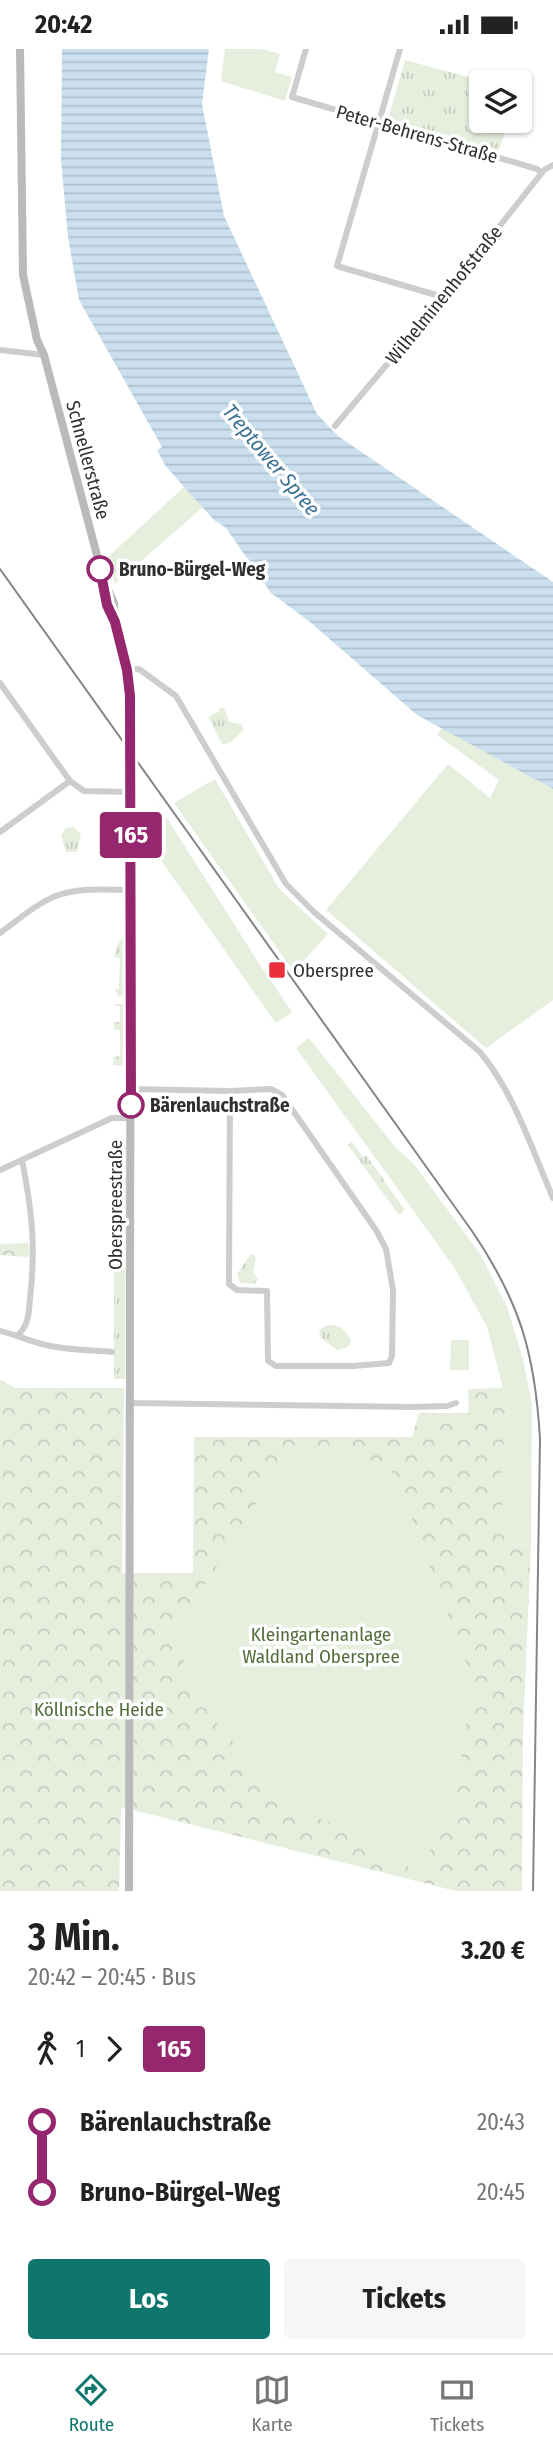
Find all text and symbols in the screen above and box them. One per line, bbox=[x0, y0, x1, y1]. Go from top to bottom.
text: 20:42 bbox=[35, 9, 92, 40]
map controls bbox=[469, 70, 532, 133]
button: layers bbox=[469, 70, 532, 133]
street label: Peter-Behrens-Straße bbox=[334, 100, 500, 168]
street label: Wilhelminenhofstraße bbox=[381, 221, 507, 369]
street label: Schnellerstraße bbox=[61, 398, 115, 522]
water label: Treptower Spree bbox=[217, 399, 325, 521]
marker: Bruno-Bürgel-Weg bbox=[87, 556, 113, 582]
place label: Bruno-Bürgel-Weg bbox=[119, 558, 266, 581]
line badge: 165 bbox=[91, 812, 171, 858]
text: 165 bbox=[114, 821, 148, 849]
place label: Oberspree bbox=[293, 959, 374, 982]
marker: Oberspree bbox=[267, 960, 287, 980]
marker: Bärenlauchstraße bbox=[118, 1092, 144, 1118]
place label: Bärenlauchstraße bbox=[150, 1094, 290, 1117]
street label: Oberspreestraße bbox=[104, 1140, 127, 1270]
park label: Kleingartenanlage Waldland Oberspree bbox=[242, 1623, 400, 1668]
park label: Köllnische Heide bbox=[34, 1698, 164, 1721]
text: 3 Min. bbox=[28, 1914, 120, 1960]
text: 3.20 € bbox=[461, 1935, 525, 1966]
text: 20:42 – 20:45 · Bus bbox=[28, 1963, 196, 1991]
icon: walk bbox=[28, 2030, 66, 2068]
icon: forward bbox=[95, 2030, 133, 2068]
text: 1 bbox=[76, 2035, 85, 2063]
text: 165 bbox=[157, 2035, 191, 2063]
text: Bärenlauchstraße bbox=[80, 2107, 271, 2138]
text: 20:43 bbox=[477, 2108, 525, 2136]
text: Bruno-Bürgel-Weg bbox=[80, 2177, 280, 2208]
text: 20:45 bbox=[477, 2178, 525, 2206]
button: Los bbox=[28, 2259, 270, 2339]
button: Tickets bbox=[284, 2259, 525, 2339]
tab: Route bbox=[69, 2371, 114, 2436]
tab: Karte bbox=[252, 2371, 293, 2436]
tab: Tickets bbox=[430, 2371, 484, 2436]

